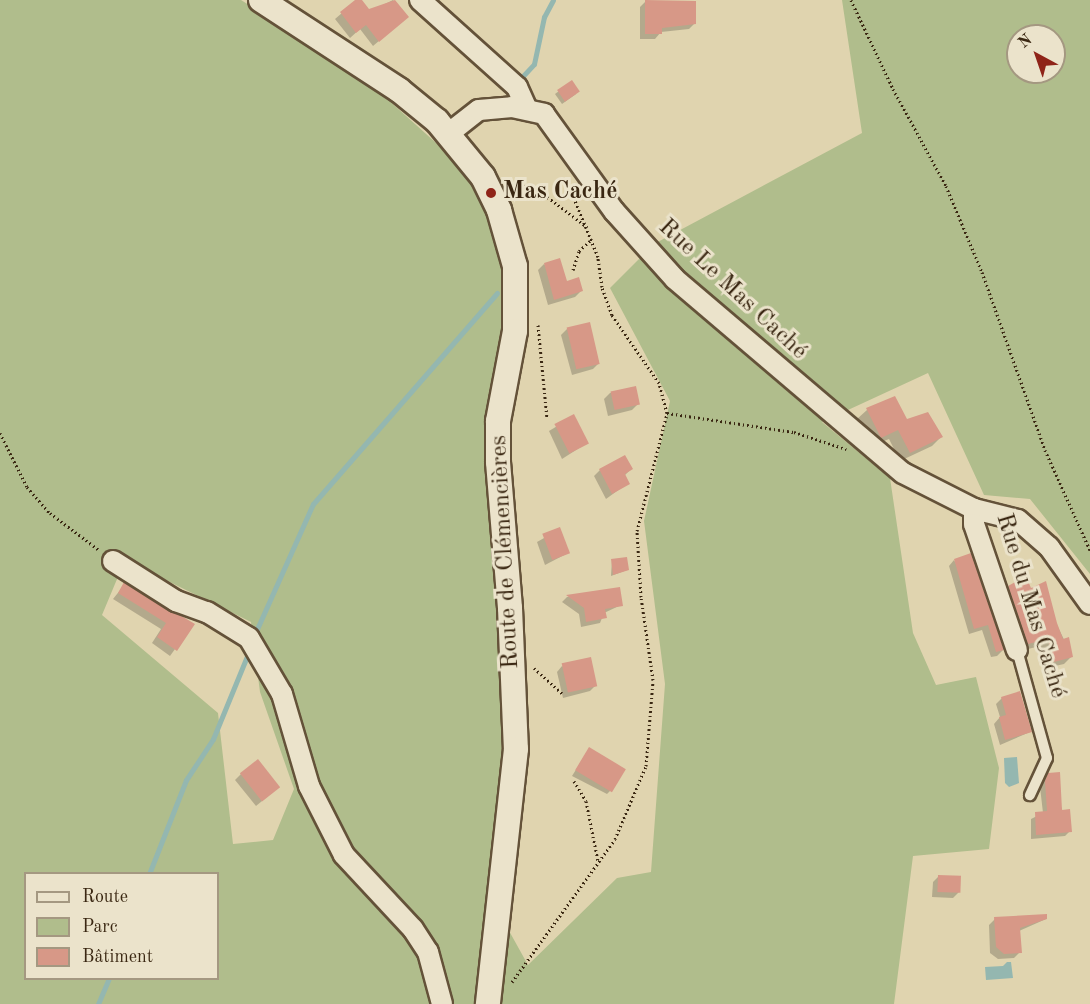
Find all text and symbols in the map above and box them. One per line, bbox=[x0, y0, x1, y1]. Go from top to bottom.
north arrow bbox=[1006, 24, 1066, 84]
text: N bbox=[1016, 32, 1036, 52]
place label: Mas Caché bbox=[503, 179, 618, 207]
marker: Mas Caché bbox=[484, 186, 498, 200]
street label: Rue Le Mas Caché bbox=[652, 214, 812, 366]
street label: Route de Clémencières bbox=[485, 434, 527, 670]
street label: Rue du Mas Caché bbox=[988, 510, 1072, 702]
legend bbox=[24, 872, 219, 980]
text: Route bbox=[82, 888, 128, 906]
text: Parc bbox=[82, 918, 118, 936]
text: Bâtiment bbox=[82, 948, 153, 966]

